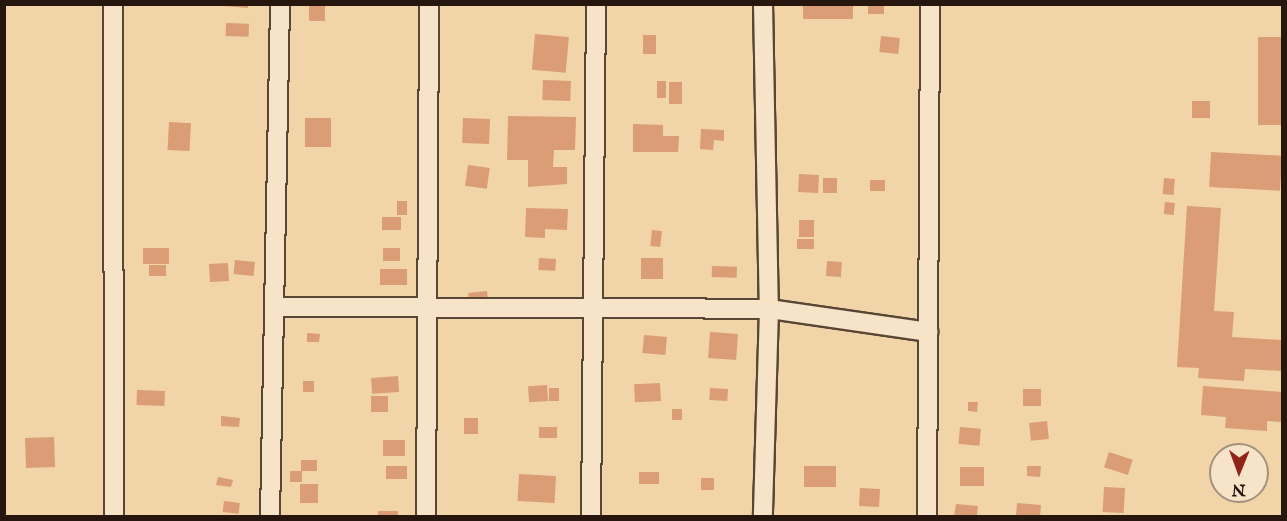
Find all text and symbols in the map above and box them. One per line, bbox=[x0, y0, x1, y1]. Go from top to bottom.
north arrow bbox=[1209, 443, 1269, 503]
text: N bbox=[1232, 479, 1246, 499]

